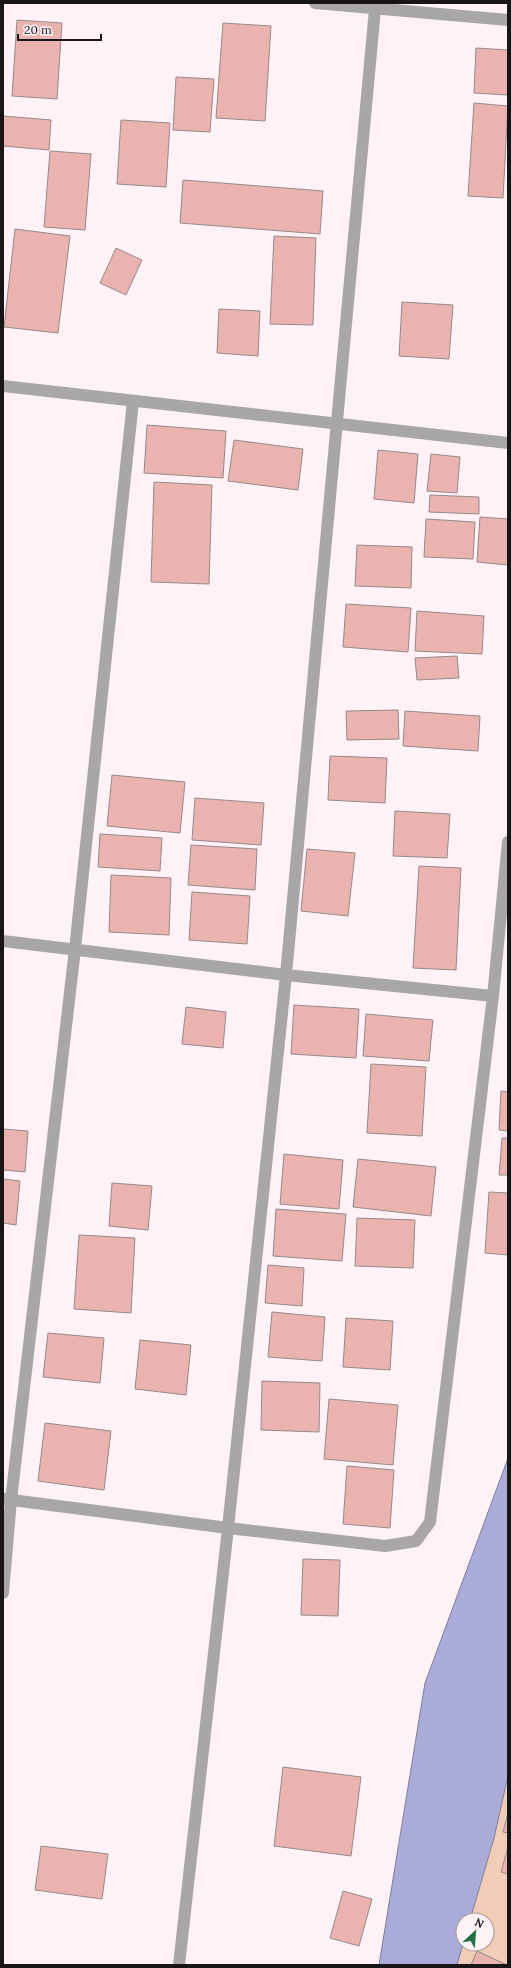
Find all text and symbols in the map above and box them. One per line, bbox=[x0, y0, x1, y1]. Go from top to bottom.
scale bar bbox=[18, 16, 101, 42]
text: 20 m bbox=[24, 22, 52, 37]
north arrow bbox=[455, 1912, 495, 1952]
text: N bbox=[472, 1915, 487, 1931]

